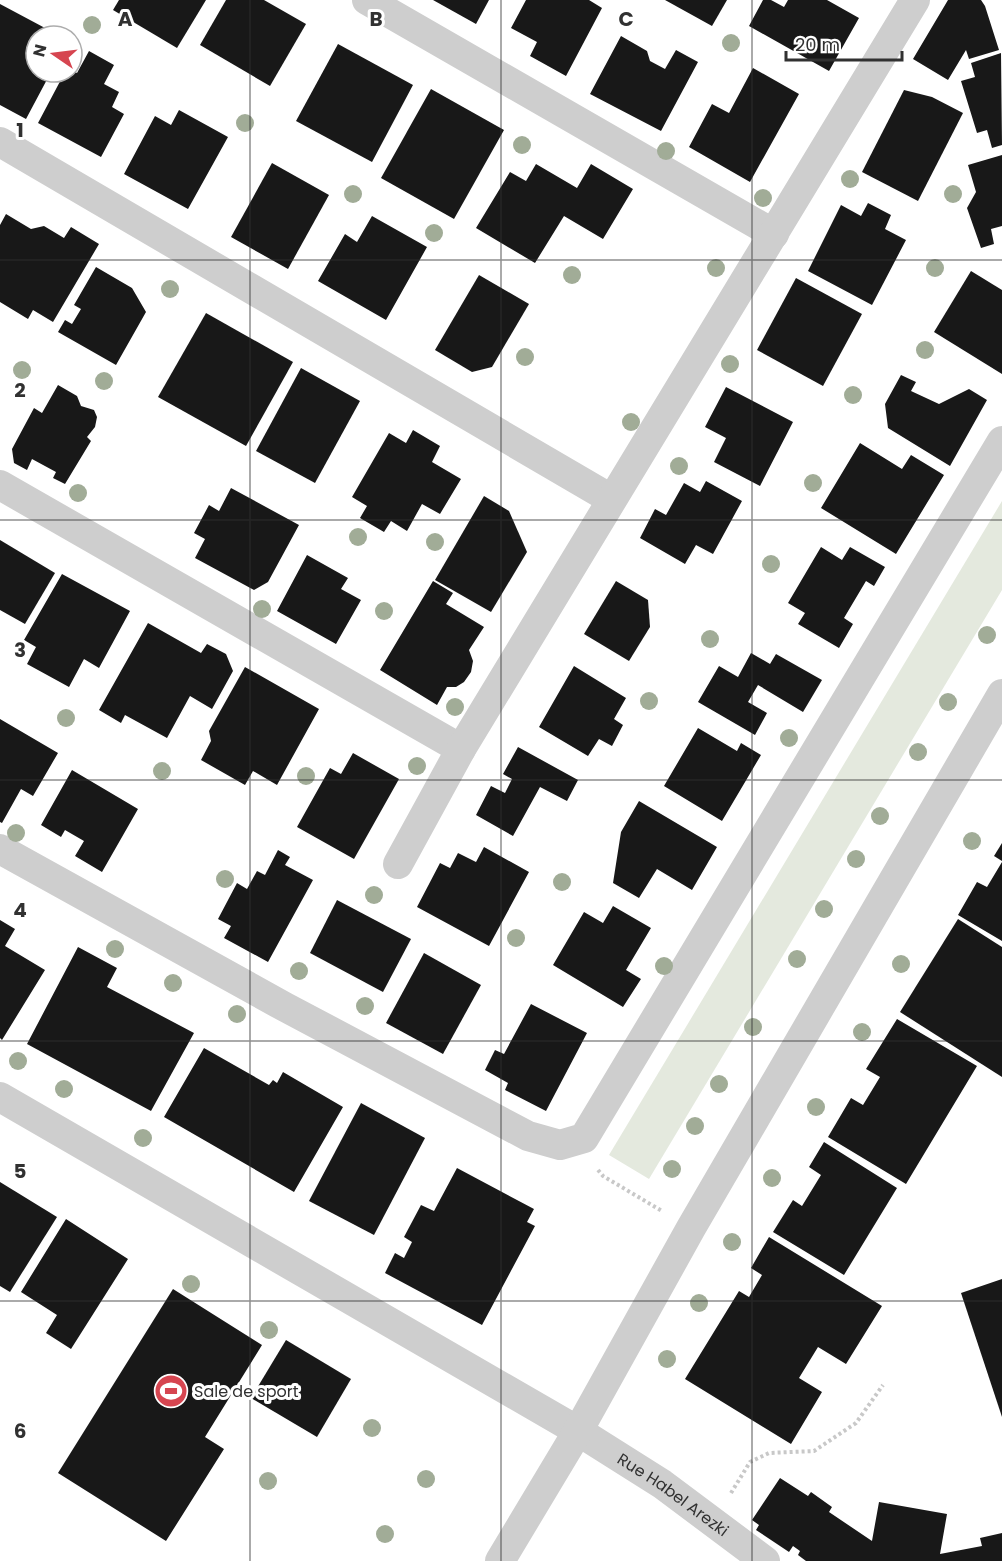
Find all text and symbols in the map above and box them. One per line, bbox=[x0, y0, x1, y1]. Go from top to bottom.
text: A bbox=[118, 5, 133, 33]
text: B bbox=[369, 5, 383, 33]
text: C bbox=[618, 5, 634, 33]
north arrow bbox=[24, 24, 84, 84]
scale bar bbox=[786, 24, 902, 62]
text: 20 m bbox=[795, 32, 840, 57]
text: N bbox=[27, 42, 53, 59]
text: 1 bbox=[16, 116, 24, 144]
text: 2 bbox=[14, 376, 26, 404]
text: 3 bbox=[14, 636, 26, 664]
text: 4 bbox=[13, 896, 27, 924]
text: 5 bbox=[14, 1157, 27, 1185]
sports icon: Sale de sport bbox=[153, 1373, 189, 1409]
place label: Sale de sport bbox=[194, 1380, 299, 1403]
text: 6 bbox=[14, 1417, 26, 1445]
street label: Rue Habel Arezki bbox=[613, 1448, 733, 1542]

